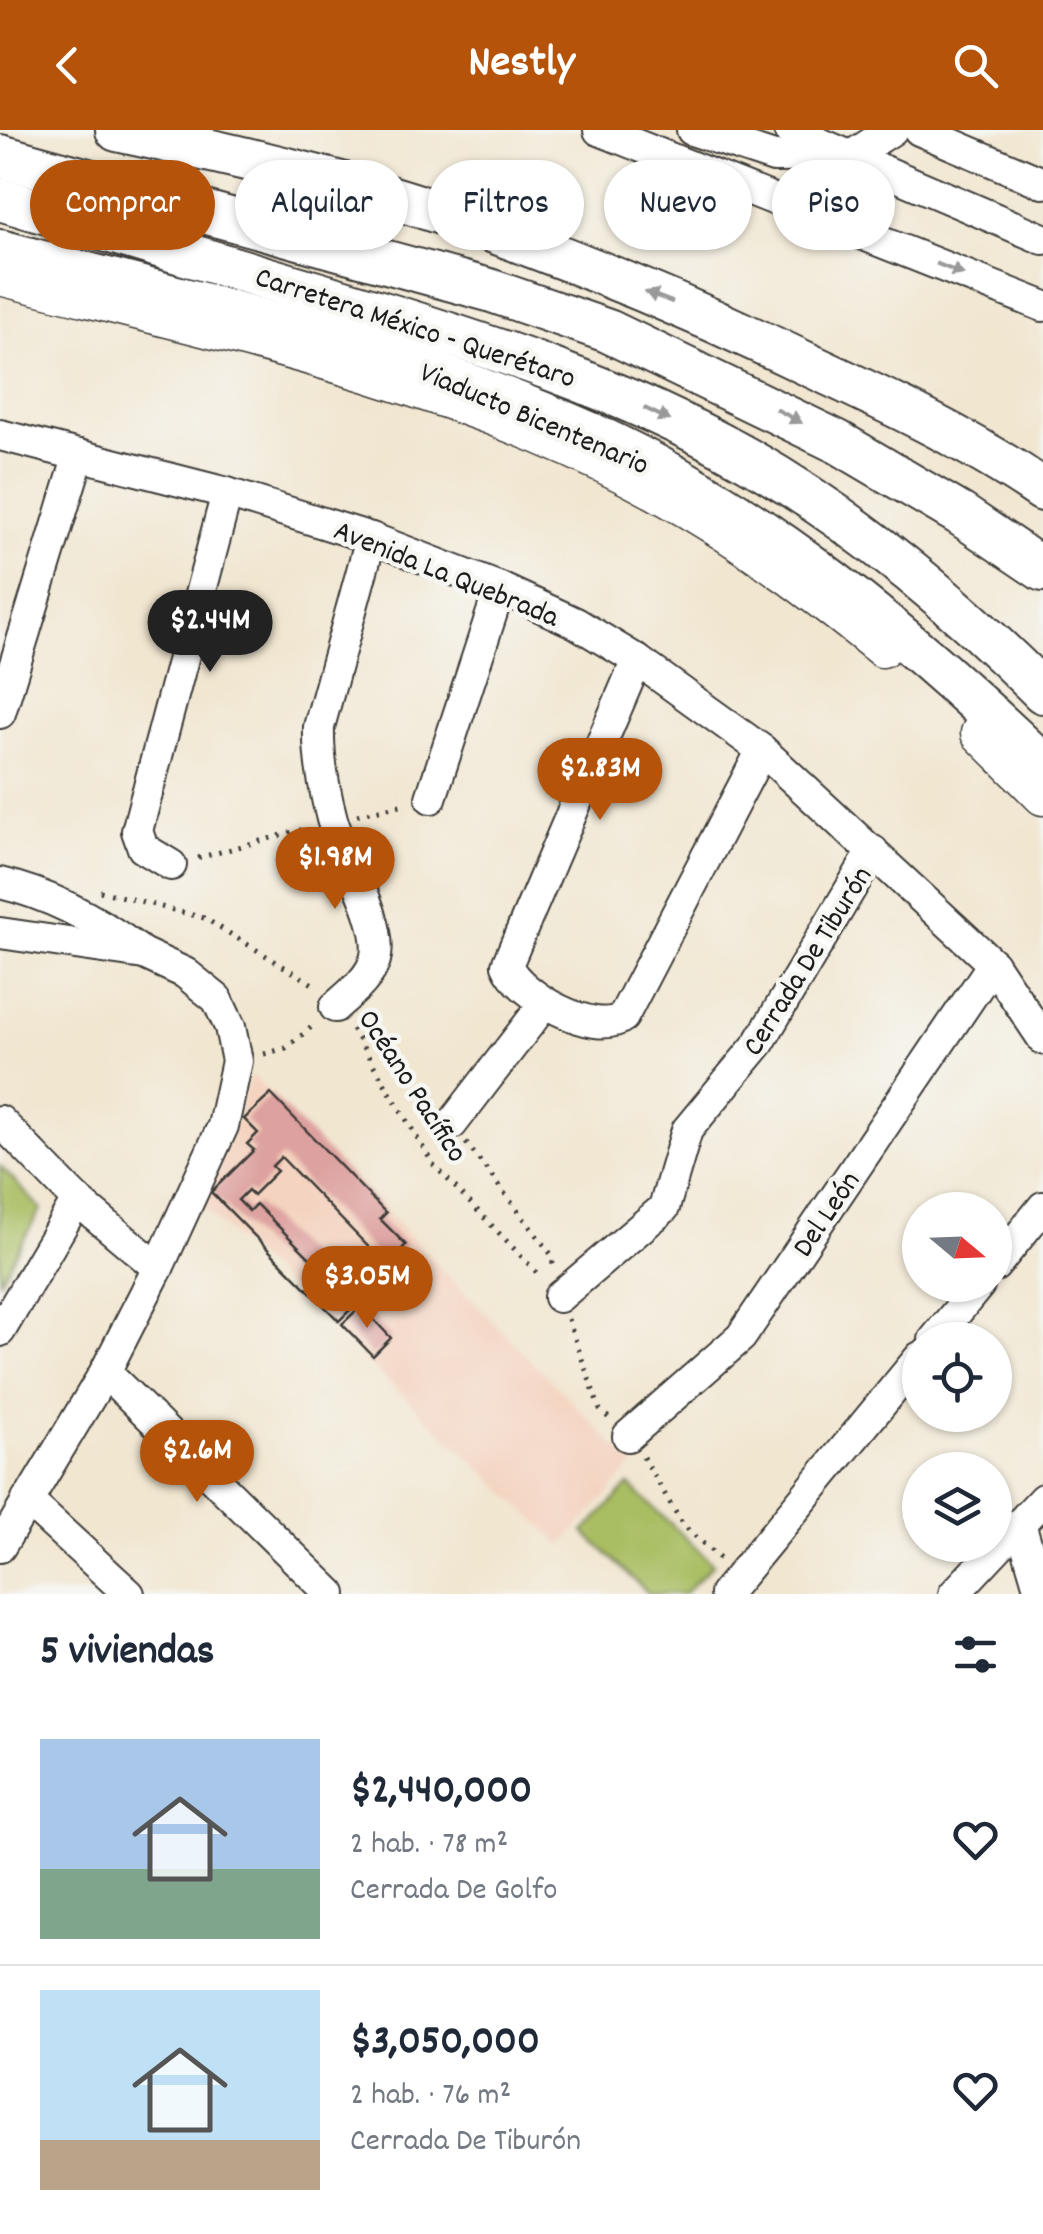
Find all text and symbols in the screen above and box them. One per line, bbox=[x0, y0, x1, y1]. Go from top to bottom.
text: Nestly bbox=[468, 33, 575, 97]
icon: back bbox=[40, 38, 95, 93]
icon: search bbox=[948, 38, 1003, 93]
chip: Comprar bbox=[30, 160, 215, 250]
chip: Alquilar bbox=[235, 160, 408, 250]
chip: Filtros bbox=[428, 160, 584, 250]
chip: Nuevo bbox=[604, 160, 752, 250]
chip: Piso bbox=[772, 160, 895, 250]
street label: Carretera México - Querétaro bbox=[249, 258, 580, 402]
one-way arrow bbox=[935, 262, 965, 278]
one-way arrow bbox=[644, 289, 674, 305]
street label: Viaducto Bicentenario bbox=[412, 353, 655, 489]
one-way arrow bbox=[643, 406, 672, 423]
one-way arrow bbox=[774, 407, 803, 424]
street label: Avenida La Quebrada bbox=[326, 511, 565, 641]
pin: $2.44M bbox=[129, 590, 291, 675]
text: $2.44M bbox=[170, 599, 250, 645]
pin: $2.83M bbox=[519, 738, 681, 823]
text: $2.83M bbox=[559, 747, 641, 793]
pin: $1.98M bbox=[254, 827, 416, 912]
text: $1.98M bbox=[298, 836, 372, 882]
street label: Cerrada De Tiburón bbox=[734, 859, 885, 1066]
street label: Océano Pacífico bbox=[345, 1002, 476, 1173]
street label: Del León bbox=[784, 1164, 873, 1267]
north arrow bbox=[902, 1192, 1012, 1302]
map controls bbox=[902, 1192, 1012, 1562]
pin: $3.05M bbox=[286, 1246, 448, 1331]
text: $3.05M bbox=[324, 1255, 410, 1301]
button: locate bbox=[902, 1322, 1012, 1432]
pin: $2.6M bbox=[127, 1420, 267, 1505]
text: $2.6M bbox=[162, 1429, 232, 1475]
button: layers bbox=[902, 1452, 1012, 1562]
text: 5 viviendas bbox=[40, 1624, 214, 1684]
icon: filters bbox=[948, 1627, 1003, 1682]
text: $2,440,000 bbox=[350, 1763, 532, 1823]
icon: home bbox=[120, 1779, 240, 1899]
icon: heart bbox=[948, 1812, 1003, 1867]
text: 2 hab. · 78 m² bbox=[350, 1823, 508, 1869]
text: Cerrada De Golfo bbox=[350, 1869, 557, 1915]
text: $3,050,000 bbox=[350, 2014, 540, 2074]
icon: home bbox=[120, 2030, 240, 2150]
icon: heart bbox=[948, 2063, 1003, 2118]
text: 2 hab. · 76 m² bbox=[350, 2074, 511, 2120]
text: Cerrada De Tiburón bbox=[350, 2120, 581, 2166]

